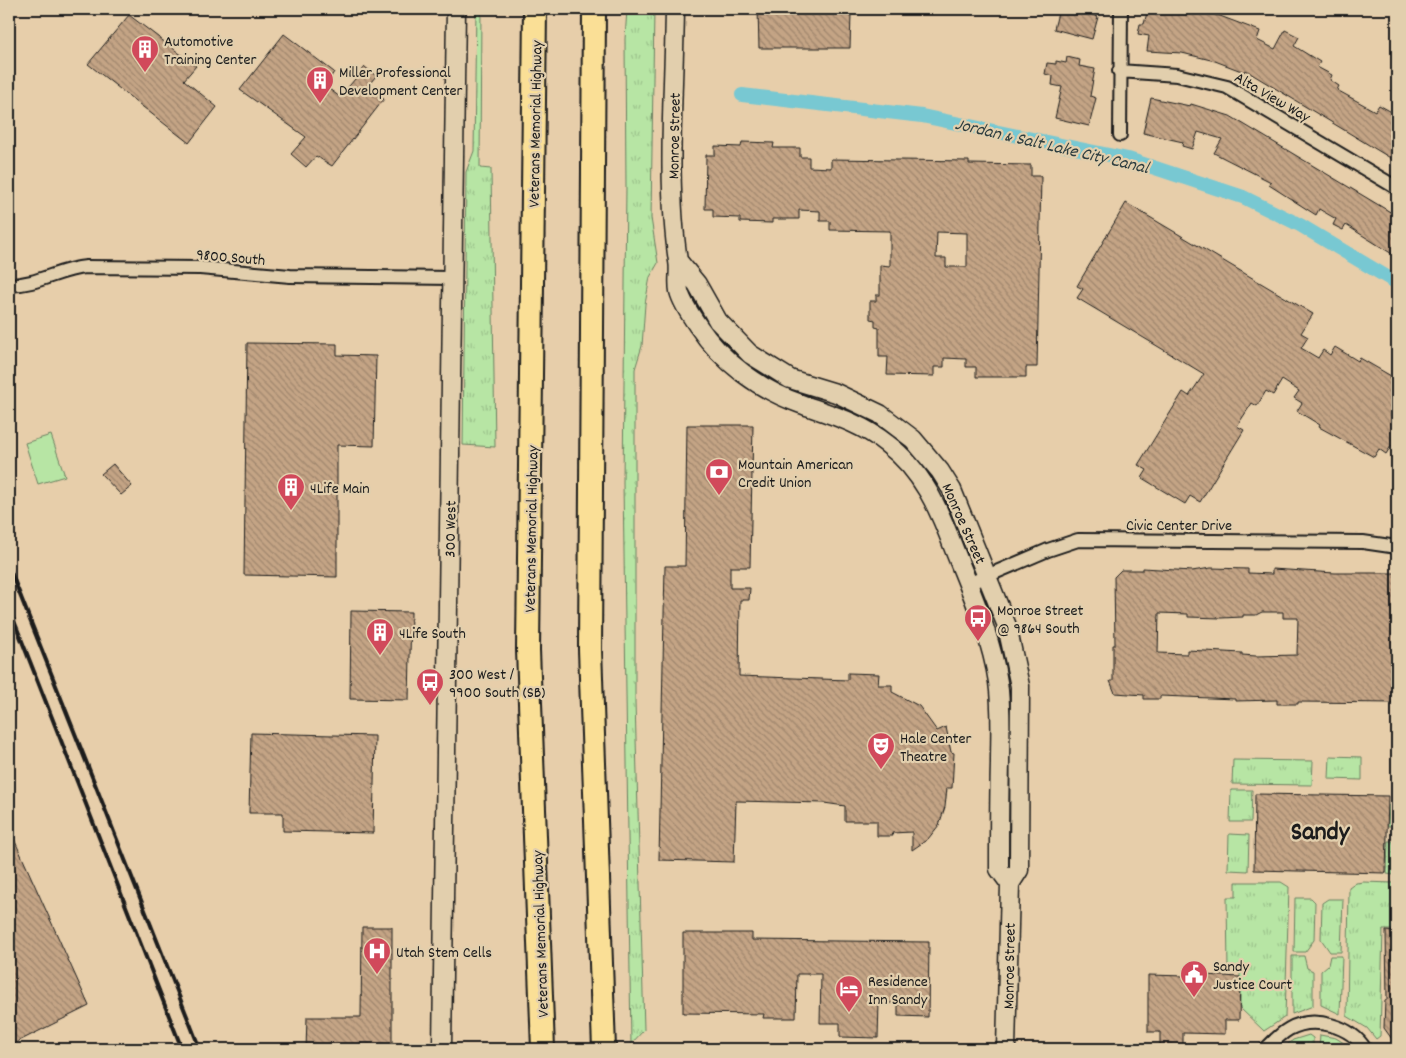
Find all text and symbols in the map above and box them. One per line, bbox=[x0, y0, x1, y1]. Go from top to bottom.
place label: Automotive Training Center bbox=[164, 31, 256, 72]
building icon: Automotive Training Center bbox=[130, 34, 160, 73]
street label: Veterans Memorial Highway bbox=[524, 40, 549, 208]
place label: Miller Professional Development Center bbox=[339, 62, 463, 103]
building icon: Miller Professional Development Center bbox=[305, 65, 335, 104]
street label: Alta View Way bbox=[1229, 67, 1315, 129]
street label: Monroe Street bbox=[663, 92, 688, 180]
water label: Jordan & Salt Lake City Canal bbox=[952, 113, 1152, 182]
street label: 9800 South bbox=[195, 244, 266, 273]
street label: Veterans Memorial Highway bbox=[520, 445, 545, 613]
place label: Mountain American Credit Union bbox=[738, 454, 853, 495]
bank icon: Mountain American Credit Union bbox=[704, 457, 734, 496]
building icon: 4Life Main bbox=[276, 472, 306, 511]
place label: 4Life Main bbox=[310, 478, 370, 501]
street label: Monroe Street bbox=[935, 480, 991, 568]
street label: 300 West bbox=[440, 500, 463, 558]
street label: Civic Center Drive bbox=[1126, 515, 1232, 538]
place label: Monroe Street @ 9864 South bbox=[997, 600, 1084, 641]
bus stop icon: Monroe Street @ 9864 South bbox=[963, 603, 993, 642]
building icon: 4Life South bbox=[365, 617, 395, 656]
place label: 4Life South bbox=[399, 623, 466, 646]
place label: 300 West / 9900 South (SB) bbox=[449, 664, 545, 705]
bus stop icon: 300 West / 9900 South (SB) bbox=[415, 667, 445, 706]
place label: Hale Center Theatre bbox=[900, 728, 971, 769]
theatre icon: Hale Center Theatre bbox=[866, 731, 896, 770]
district label: Sandy bbox=[1291, 815, 1351, 852]
street label: Veterans Memorial Highway bbox=[527, 850, 556, 1018]
street label: Monroe Street bbox=[998, 922, 1023, 1010]
hospital icon: Utah Stem Cells bbox=[362, 936, 392, 975]
place label: Utah Stem Cells bbox=[396, 942, 492, 965]
place label: Sandy Justice Court bbox=[1213, 956, 1292, 997]
public building icon: Sandy Justice Court bbox=[1179, 959, 1209, 998]
place label: Residence Inn Sandy bbox=[868, 971, 928, 1012]
hotel icon: Residence Inn Sandy bbox=[834, 974, 864, 1013]

